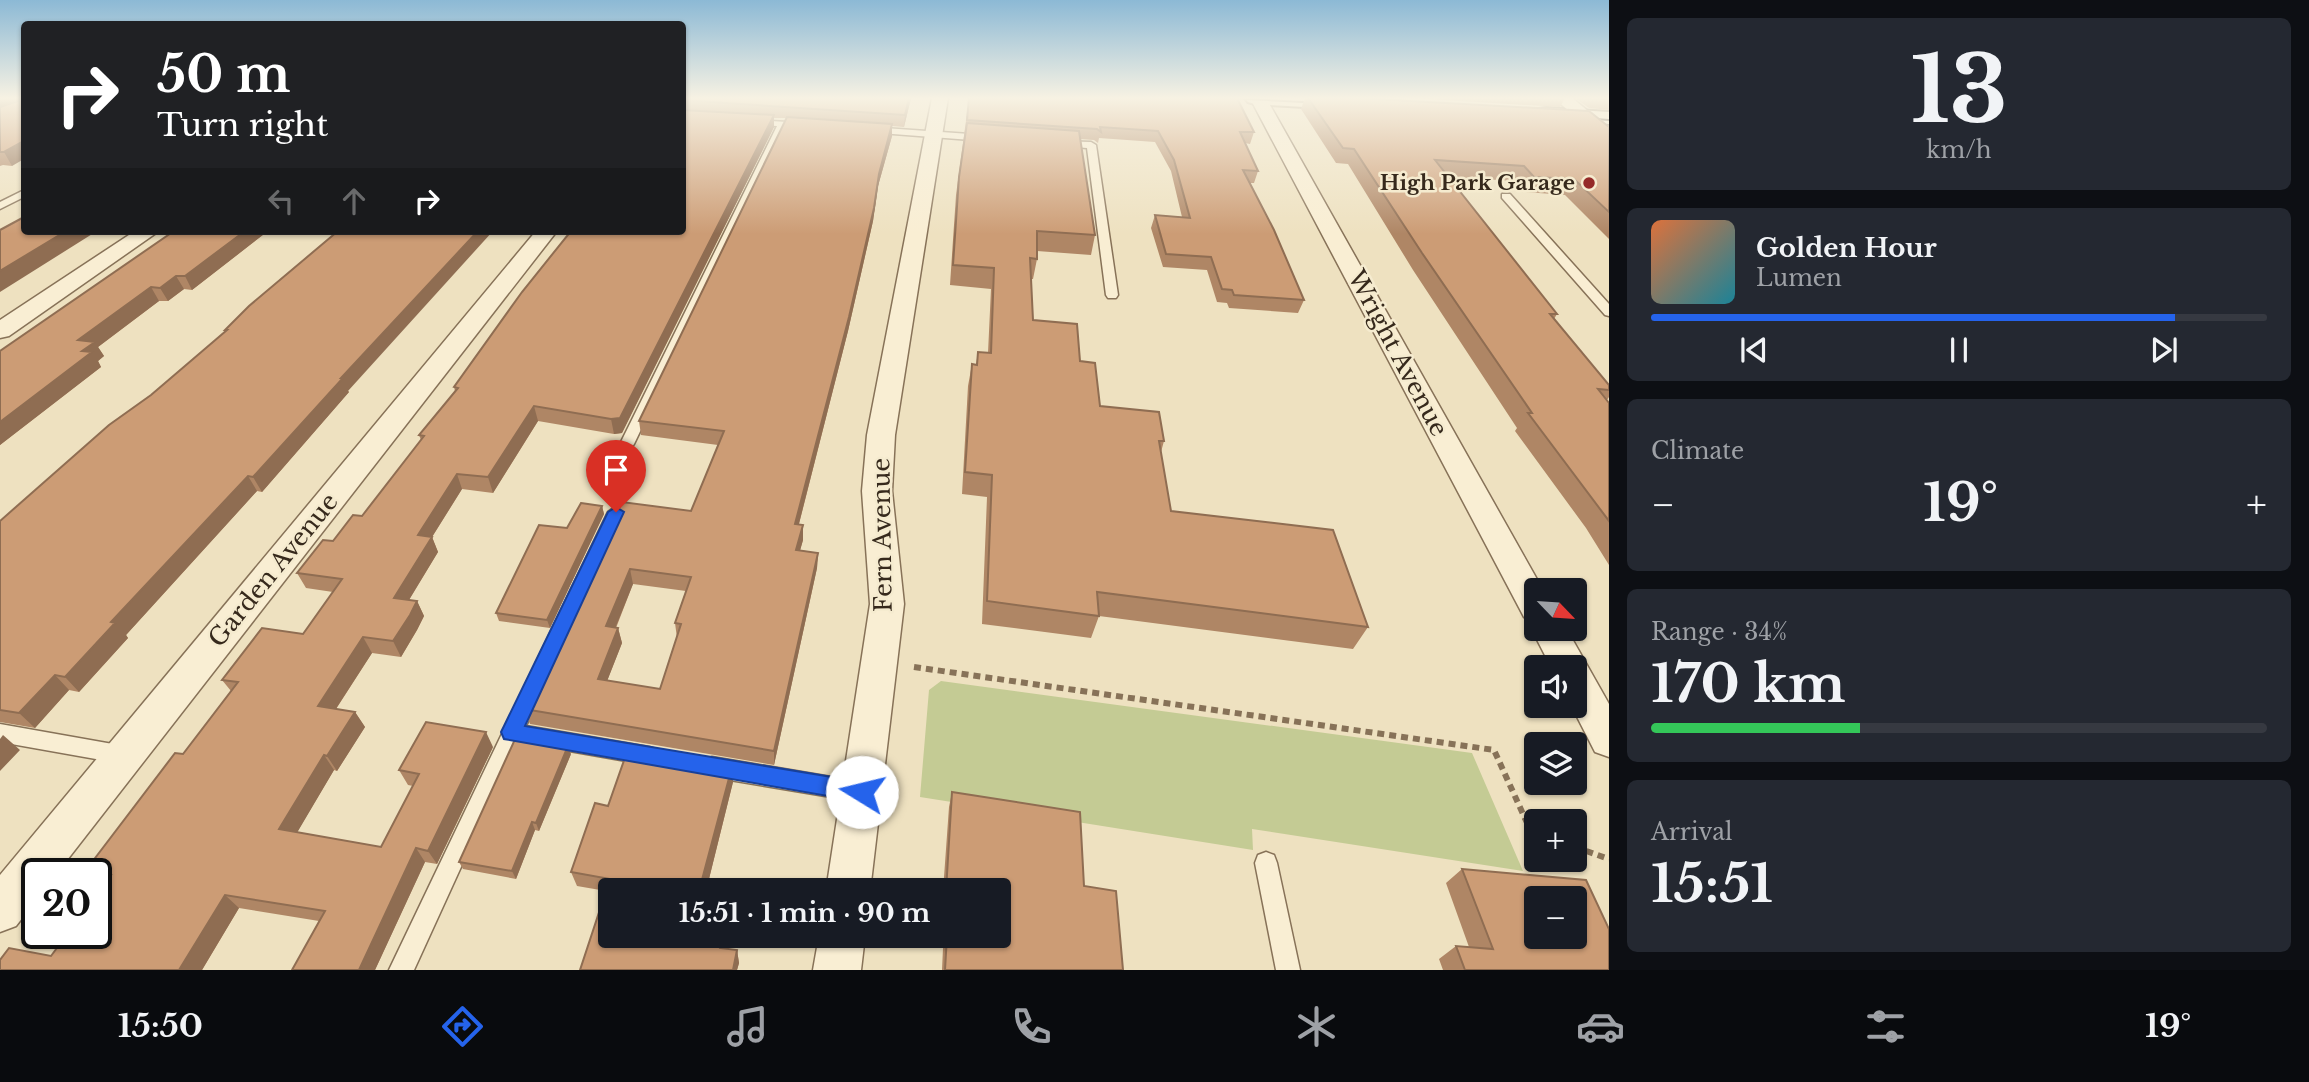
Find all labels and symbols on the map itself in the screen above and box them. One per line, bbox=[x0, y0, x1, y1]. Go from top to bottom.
place label: High Park Garage bbox=[1380, 170, 1575, 196]
marker: High Park Garage bbox=[1581, 175, 1597, 191]
street label: Wright Avenue bbox=[1342, 264, 1454, 441]
pin bbox=[586, 440, 646, 512]
street label: Fern Avenue bbox=[866, 458, 898, 612]
street label: Garden Avenue bbox=[202, 487, 344, 653]
north arrow bbox=[1524, 578, 1587, 640]
position arrow bbox=[825, 755, 899, 829]
speed limit sign: 20 bbox=[21, 858, 112, 949]

